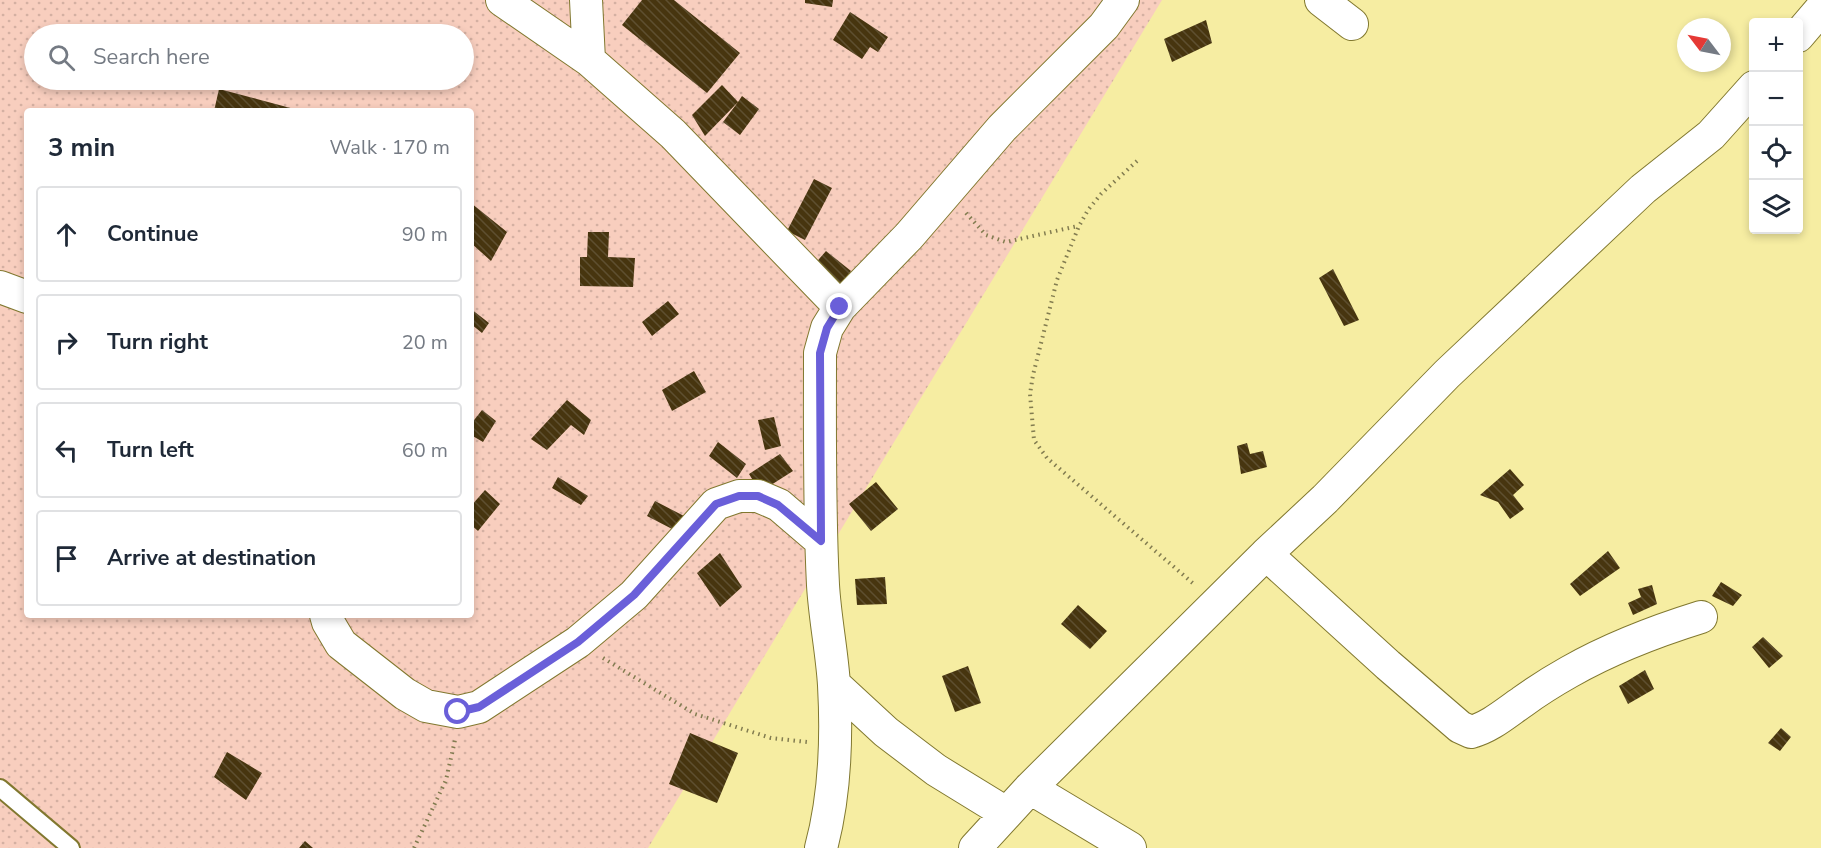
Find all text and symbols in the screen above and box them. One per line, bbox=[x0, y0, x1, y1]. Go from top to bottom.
north arrow bbox=[1677, 18, 1731, 72]
map controls bbox=[1749, 18, 1803, 234]
button: + bbox=[1749, 18, 1803, 72]
search box bbox=[24, 24, 474, 90]
icon: search bbox=[45, 41, 78, 74]
text: Search here bbox=[93, 42, 210, 72]
button: − bbox=[1749, 72, 1803, 126]
button: locate bbox=[1749, 126, 1803, 180]
text: 3 min bbox=[48, 130, 115, 165]
text: Walk · 170 m bbox=[330, 134, 450, 161]
button: layers bbox=[1749, 180, 1803, 234]
icon: ahead bbox=[50, 218, 83, 251]
text: Continue bbox=[107, 219, 198, 249]
text: 90 m bbox=[402, 221, 448, 248]
route end bbox=[826, 293, 852, 319]
icon: right bbox=[50, 326, 83, 359]
text: Turn right bbox=[107, 327, 208, 357]
text: 20 m bbox=[402, 329, 448, 356]
icon: left bbox=[50, 434, 83, 467]
text: Turn left bbox=[107, 435, 194, 465]
text: 60 m bbox=[402, 437, 448, 464]
icon: arrive bbox=[50, 542, 83, 575]
text: Arrive at destination bbox=[107, 543, 316, 573]
route start bbox=[444, 698, 470, 724]

